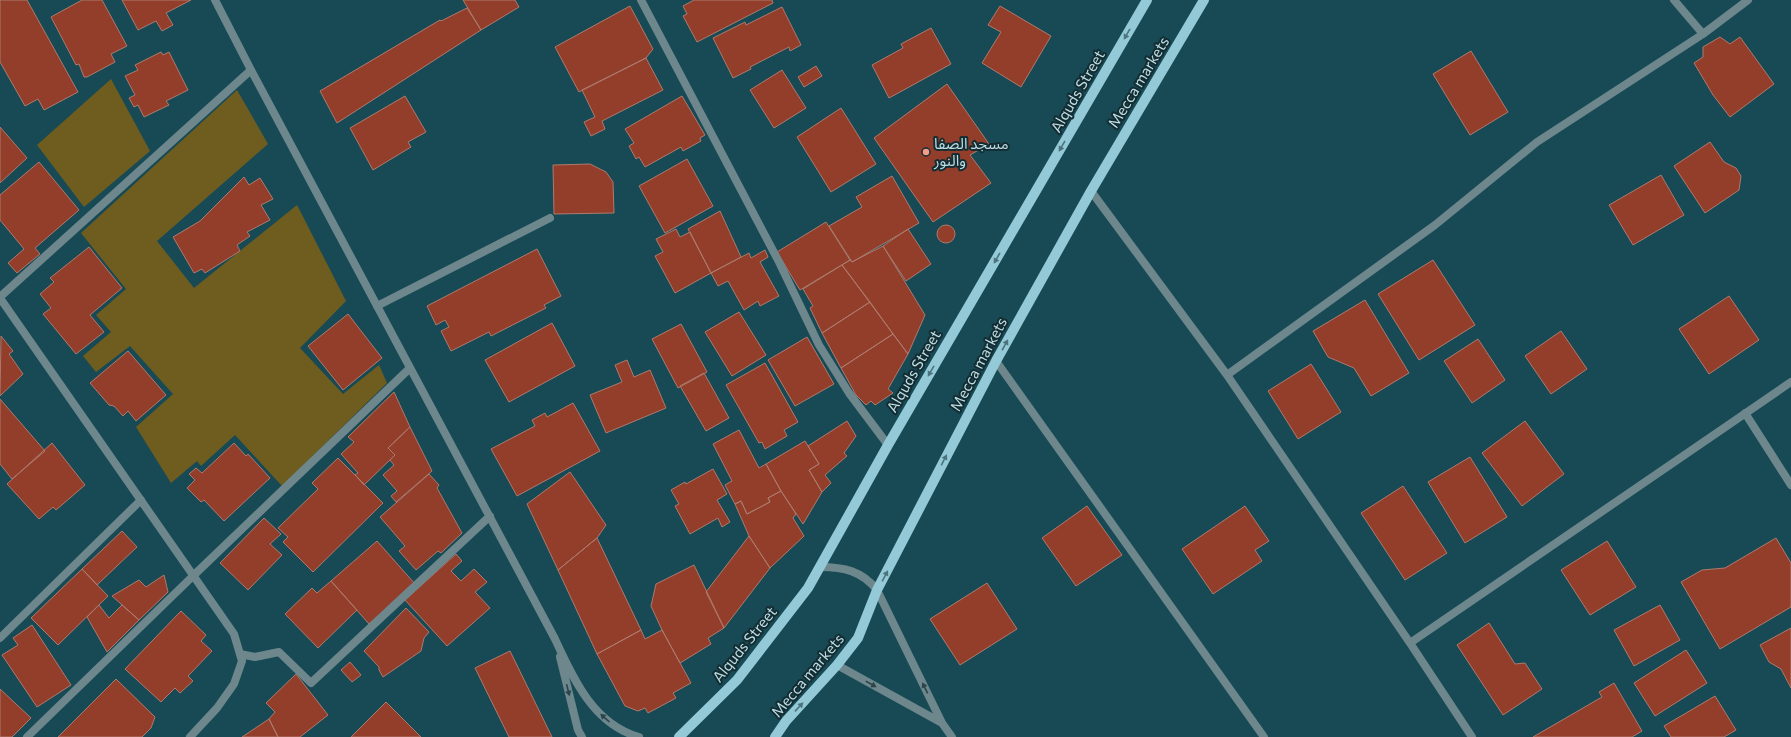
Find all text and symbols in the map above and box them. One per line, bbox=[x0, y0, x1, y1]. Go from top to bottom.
one-way arrow bbox=[1124, 28, 1131, 40]
street label: Mecca markets bbox=[1104, 33, 1172, 131]
street label: Alquds Street bbox=[1046, 47, 1108, 135]
place label: مسجد الصفا والنور bbox=[933, 134, 1009, 170]
one-way arrow bbox=[1058, 140, 1065, 152]
marker: مسجد الصفا والنور bbox=[921, 147, 931, 157]
one-way arrow bbox=[993, 252, 1000, 264]
street label: Mecca markets bbox=[946, 314, 1010, 414]
street label: Alquds Street bbox=[882, 327, 944, 415]
one-way arrow bbox=[1001, 339, 1008, 351]
one-way arrow bbox=[928, 365, 935, 377]
one-way arrow bbox=[941, 455, 948, 466]
one-way arrow bbox=[882, 570, 888, 582]
street label: Alquds Street bbox=[708, 603, 780, 685]
street label: Mecca markets bbox=[767, 630, 847, 720]
one-way arrow bbox=[866, 681, 877, 687]
one-way arrow bbox=[922, 682, 928, 694]
one-way arrow bbox=[565, 685, 571, 697]
one-way arrow bbox=[795, 701, 804, 712]
one-way arrow bbox=[600, 713, 610, 723]

